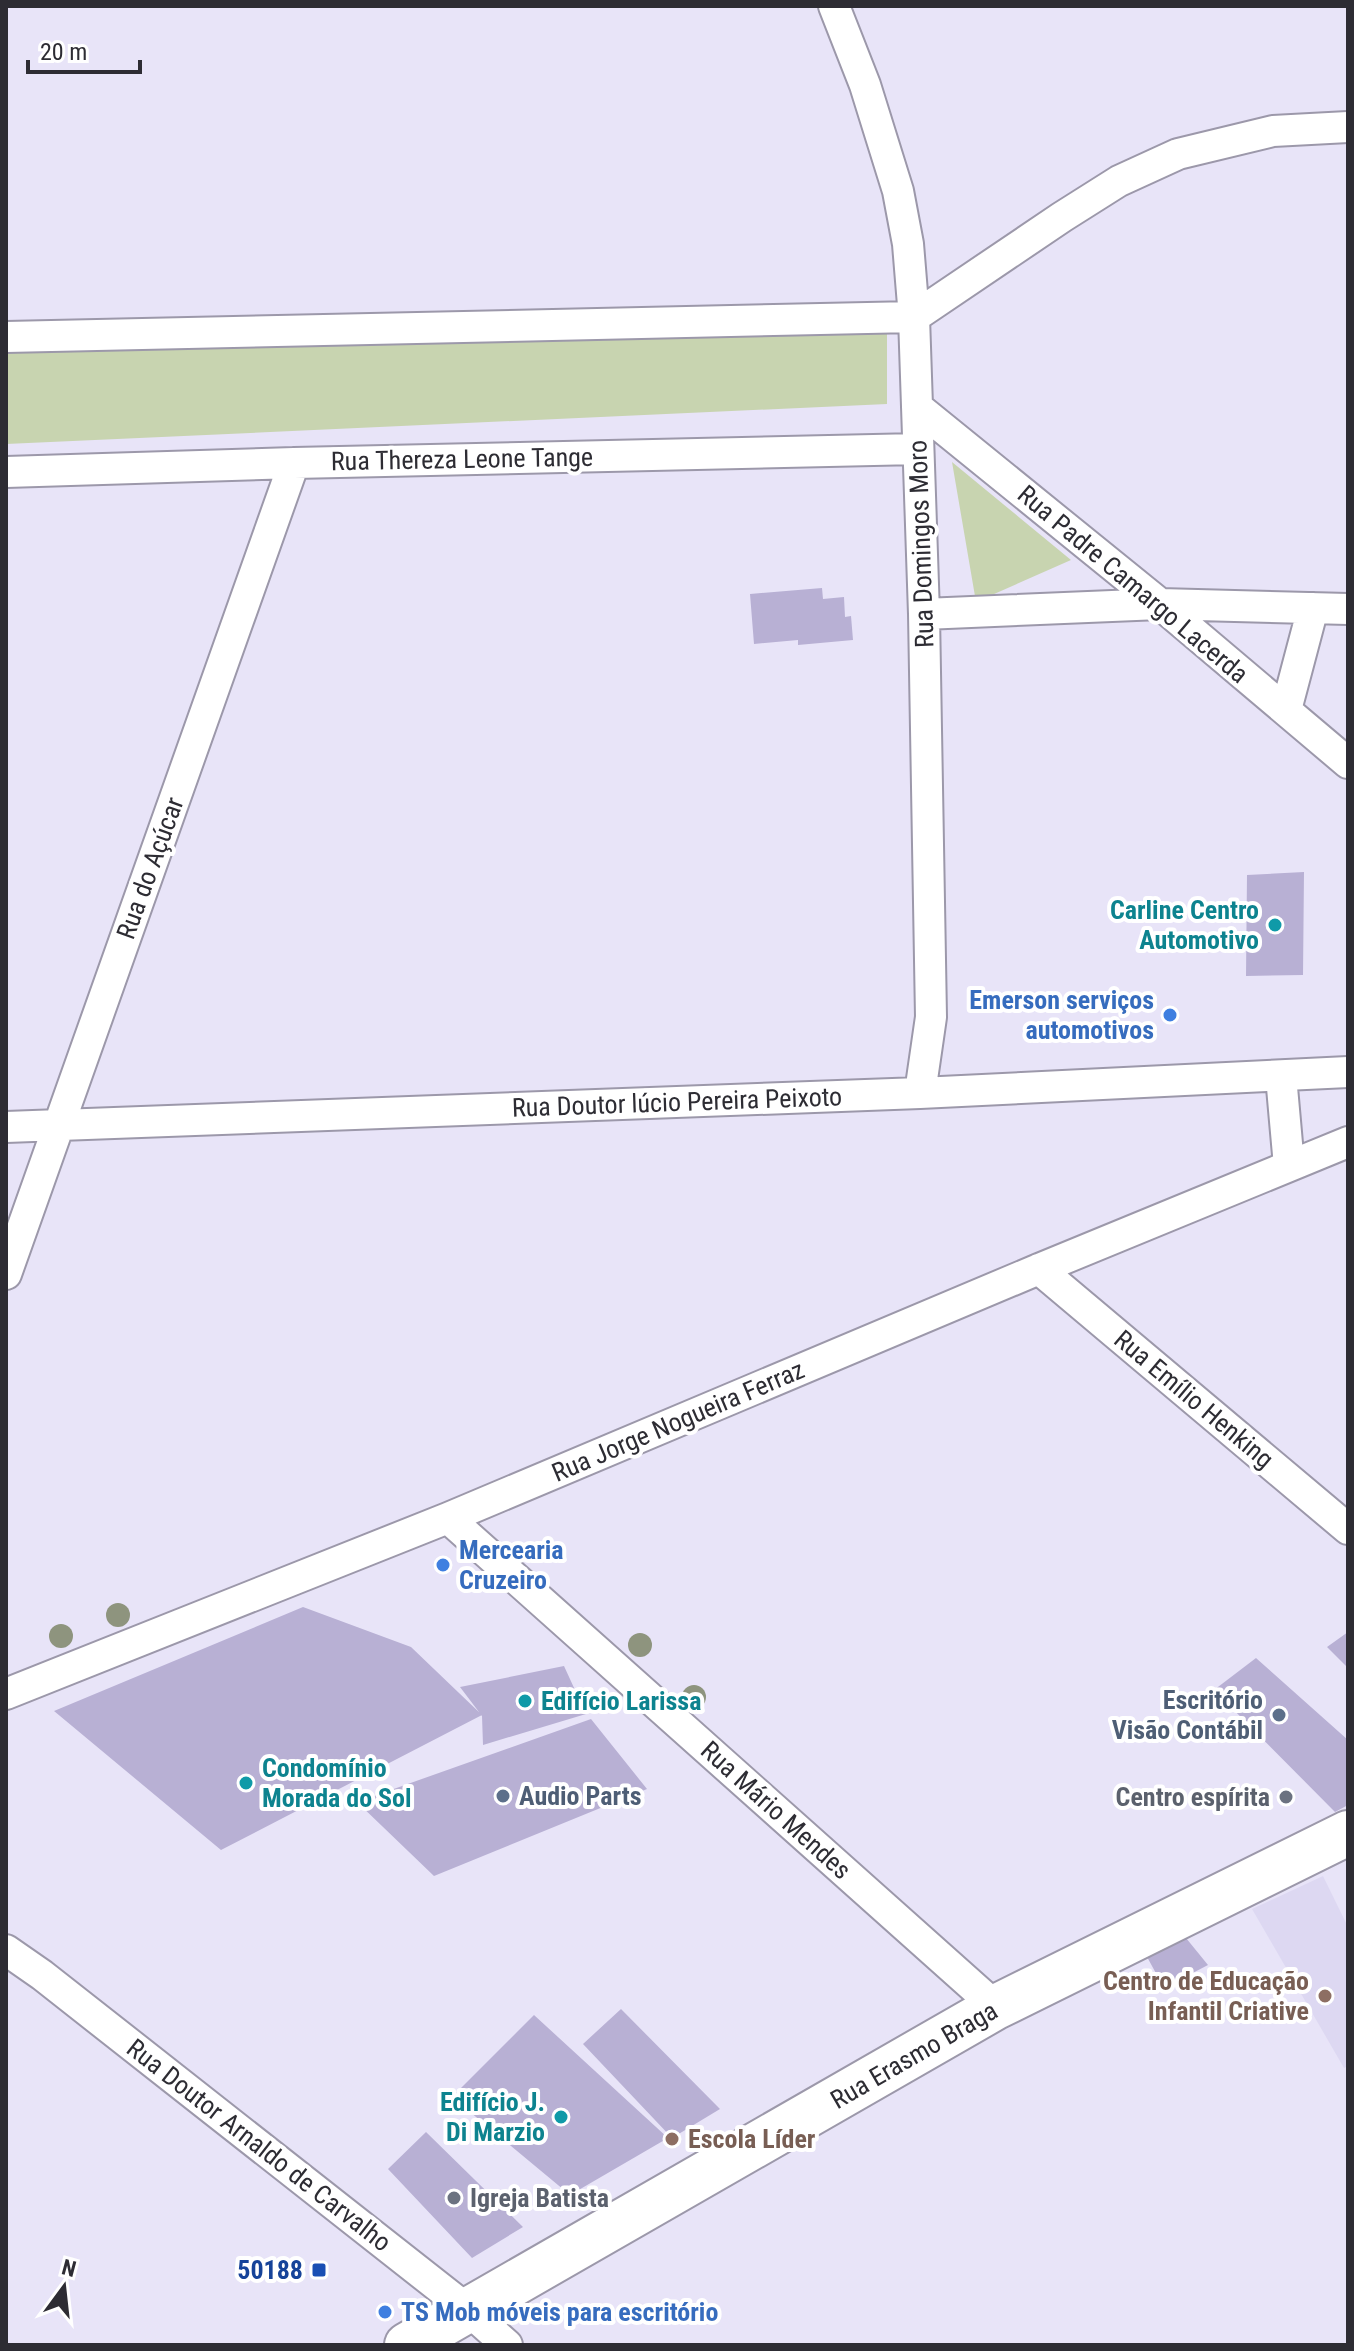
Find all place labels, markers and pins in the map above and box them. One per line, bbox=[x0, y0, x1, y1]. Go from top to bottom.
place label: Carline Centro Automotivo bbox=[1110, 895, 1259, 955]
marker: Carline Centro Automotivo bbox=[1266, 916, 1284, 934]
place label: Emerson serviços automotivos bbox=[969, 985, 1154, 1045]
marker: Emerson serviços automotivos bbox=[1161, 1006, 1179, 1024]
place label: Mercearia Cruzeiro bbox=[459, 1535, 564, 1595]
marker: Mercearia Cruzeiro bbox=[434, 1556, 452, 1574]
place label: Escritório Visão Contábil bbox=[1112, 1685, 1263, 1745]
place label: Edifício Larissa bbox=[541, 1686, 701, 1716]
marker: Edifício Larissa bbox=[516, 1692, 534, 1710]
marker: Escritório Visão Contábil bbox=[1270, 1706, 1288, 1724]
place label: Condomínio Morada do Sol bbox=[262, 1753, 412, 1813]
marker: Condomínio Morada do Sol bbox=[237, 1774, 255, 1792]
place label: Audio Parts bbox=[519, 1781, 641, 1811]
place label: Centro espírita bbox=[1116, 1782, 1270, 1812]
marker: Audio Parts bbox=[494, 1787, 512, 1805]
marker: Centro espírita bbox=[1277, 1788, 1295, 1806]
place label: Centro de Educação Infantil Criative bbox=[1103, 1966, 1309, 2026]
marker: Centro de Educação Infantil Criative bbox=[1316, 1987, 1334, 2005]
place label: Edifício J. Di Marzio bbox=[440, 2087, 545, 2147]
marker: Edifício J. Di Marzio bbox=[552, 2108, 570, 2126]
place label: Escola Líder bbox=[688, 2124, 816, 2154]
marker: Escola Líder bbox=[663, 2130, 681, 2148]
place label: Igreja Batista bbox=[470, 2183, 609, 2213]
marker: Igreja Batista bbox=[445, 2189, 463, 2207]
place label: 50188 bbox=[237, 2255, 303, 2285]
marker: 50188 bbox=[310, 2261, 328, 2279]
place label: TS Mob móveis para escritório bbox=[401, 2297, 718, 2327]
marker: TS Mob móveis para escritório bbox=[376, 2303, 394, 2321]

